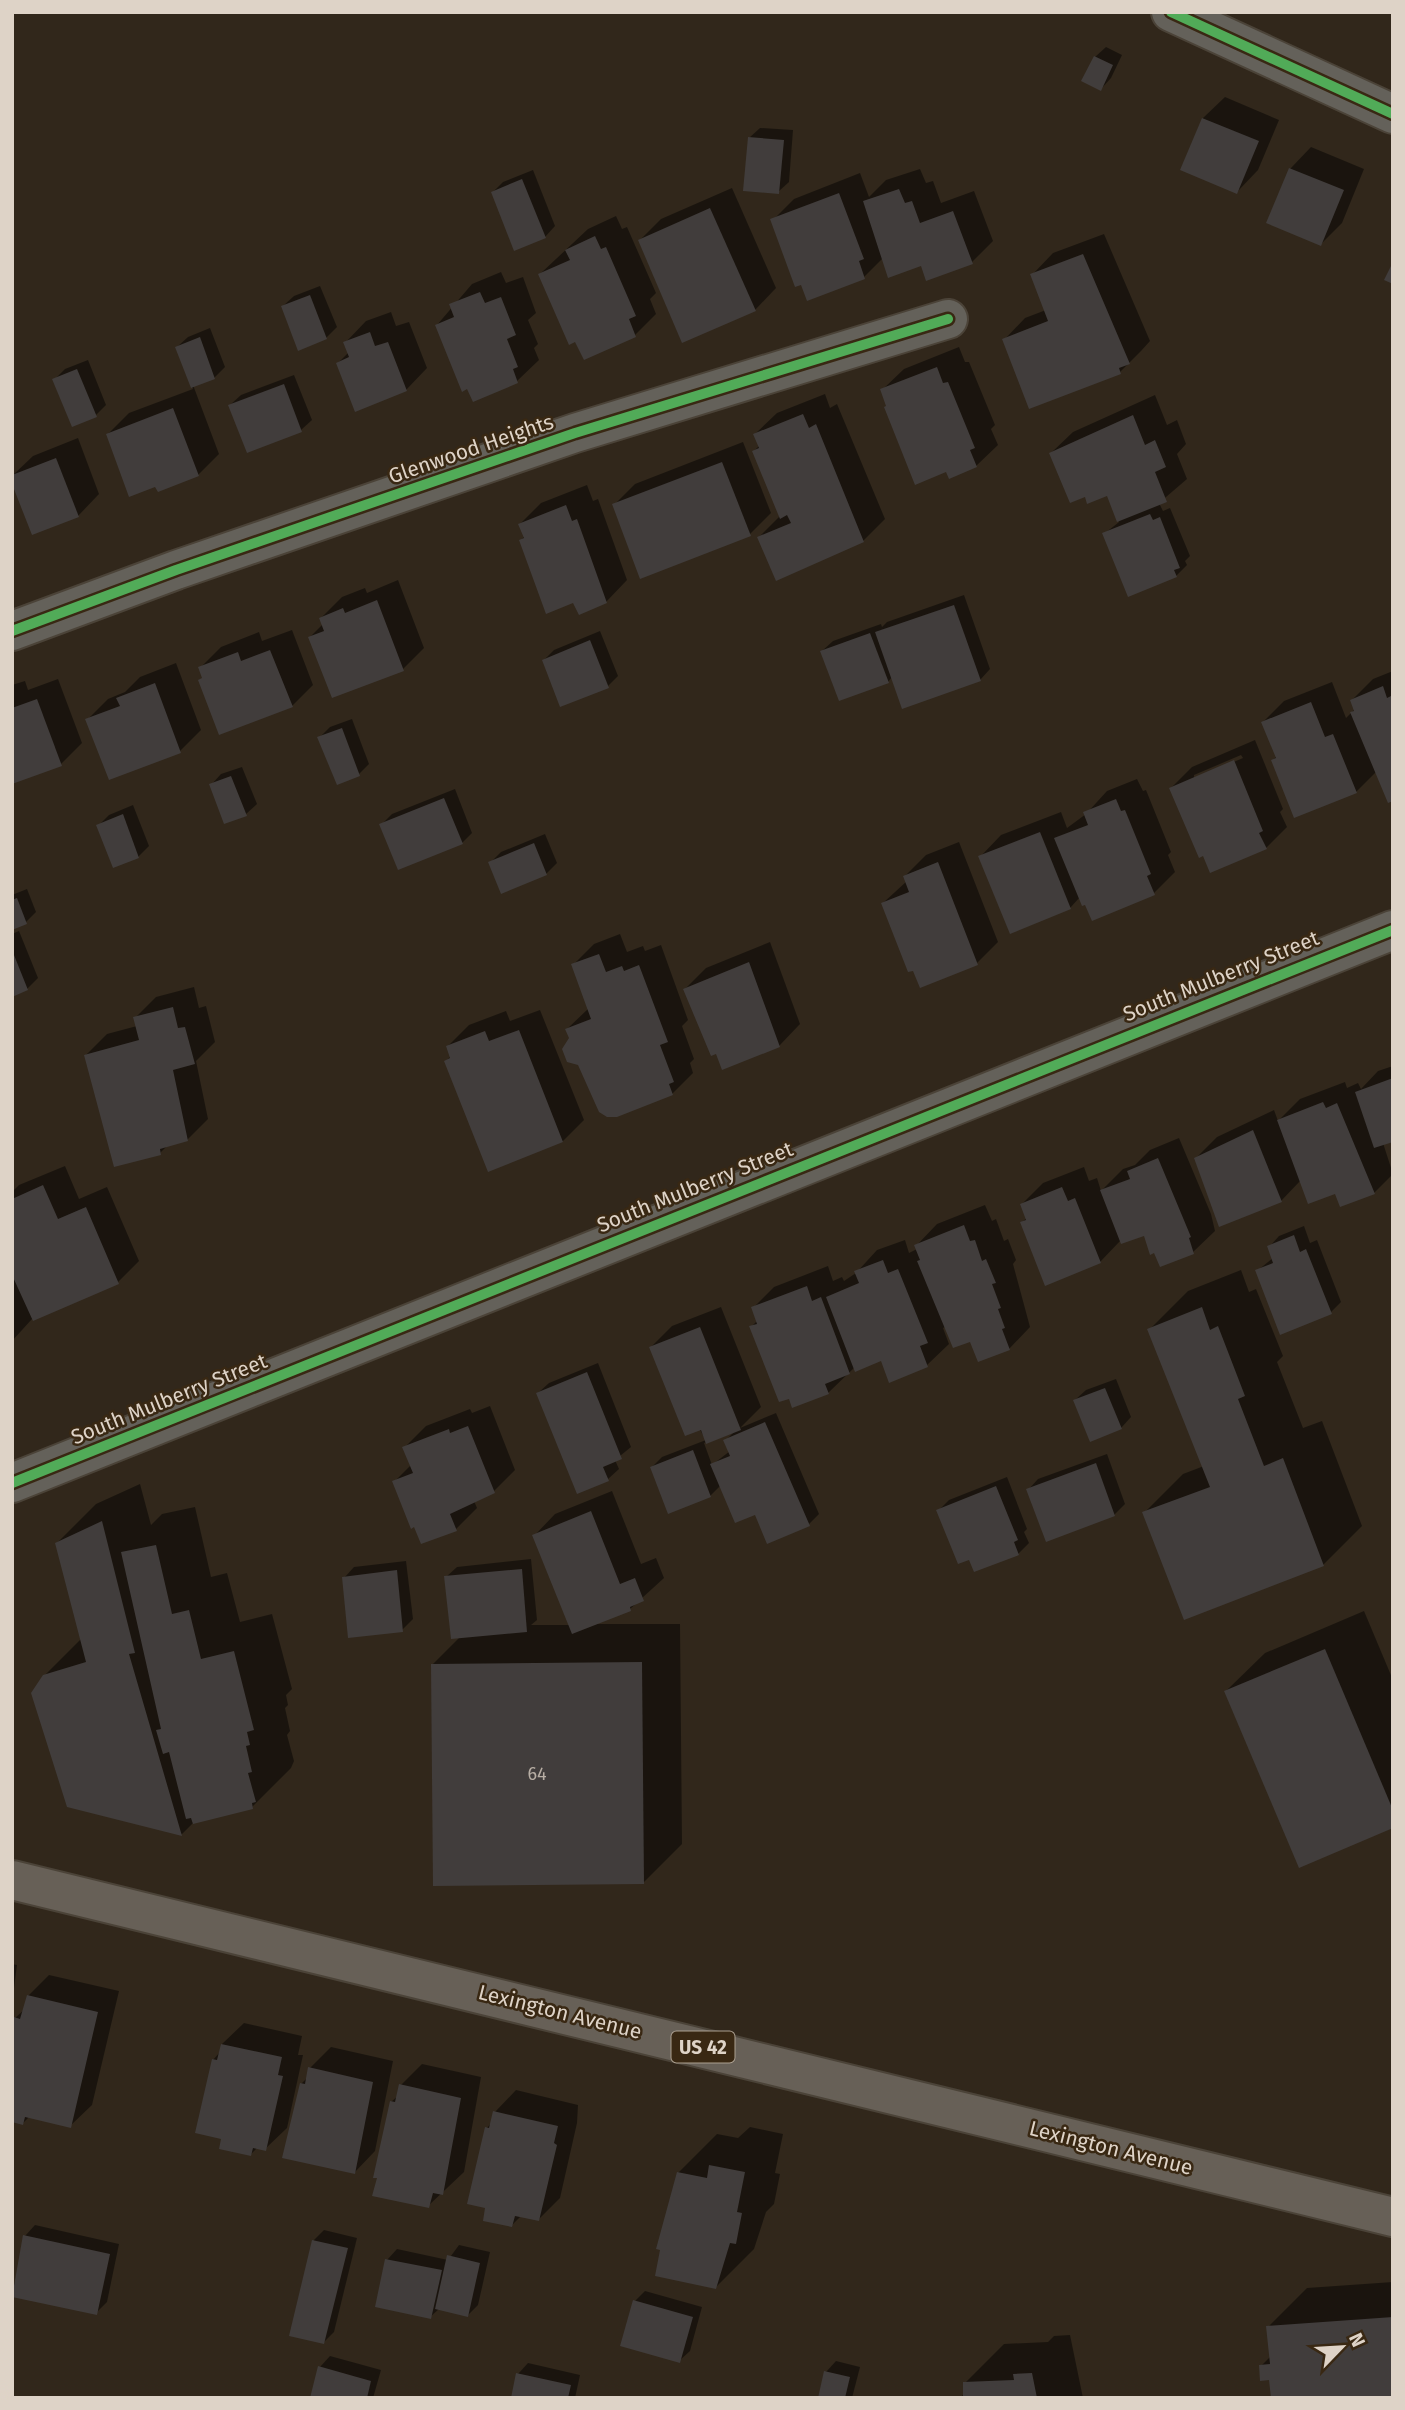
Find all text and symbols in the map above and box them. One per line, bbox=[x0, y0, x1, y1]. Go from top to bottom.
street label: Glenwood Heights bbox=[385, 408, 557, 489]
street label: South Mulberry Street bbox=[1119, 925, 1323, 1027]
street label: South Mulberry Street bbox=[593, 1136, 797, 1238]
street label: South Mulberry Street bbox=[67, 1348, 271, 1450]
house number: 64 bbox=[527, 1763, 547, 1785]
street label: Lexington Avenue bbox=[476, 1979, 644, 2045]
road number: US 42 bbox=[672, 2032, 734, 2062]
street label: Lexington Avenue bbox=[1027, 2115, 1195, 2181]
north arrow bbox=[1307, 2312, 1377, 2382]
text: N bbox=[1344, 2329, 1370, 2351]

